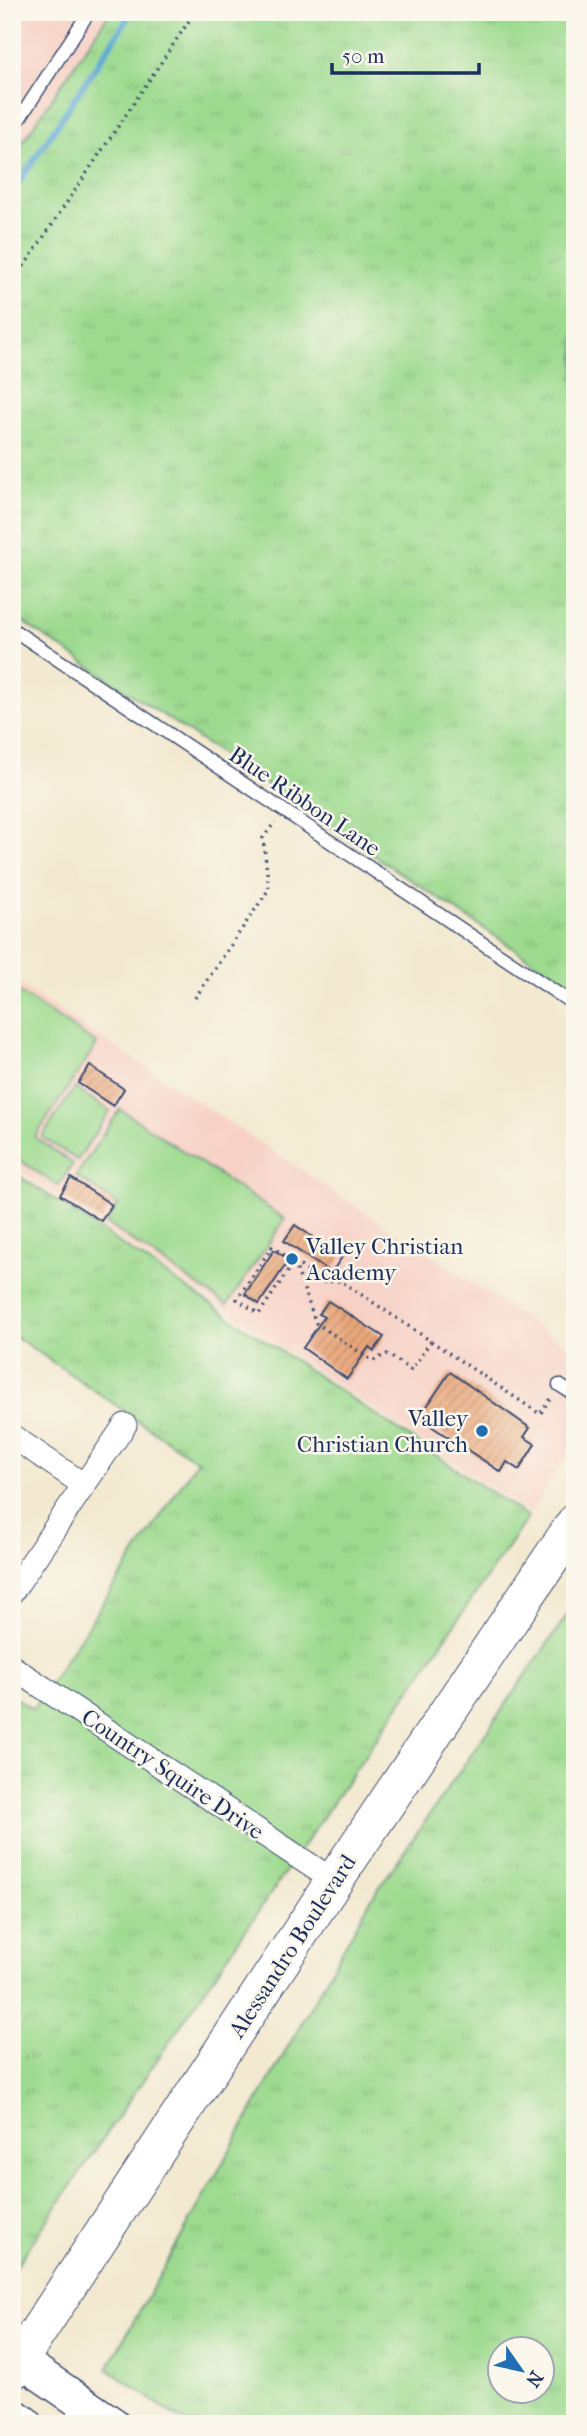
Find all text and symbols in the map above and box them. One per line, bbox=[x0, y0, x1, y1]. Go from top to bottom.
scale bar bbox=[332, 32, 478, 76]
text: 50 m bbox=[342, 44, 385, 68]
street label: Blue Ribbon Lane bbox=[224, 741, 386, 862]
place label: Valley Christian Academy bbox=[305, 1233, 464, 1286]
marker: Valley Christian Academy bbox=[284, 1251, 300, 1267]
place label: Valley Christian Church bbox=[297, 1405, 469, 1458]
marker: Valley Christian Church bbox=[474, 1423, 490, 1439]
street label: Country Squire Drive bbox=[76, 1703, 269, 1845]
street label: Alessandro Boulevard bbox=[223, 1849, 362, 2044]
north arrow bbox=[486, 2334, 556, 2404]
text: N bbox=[521, 2367, 547, 2392]

